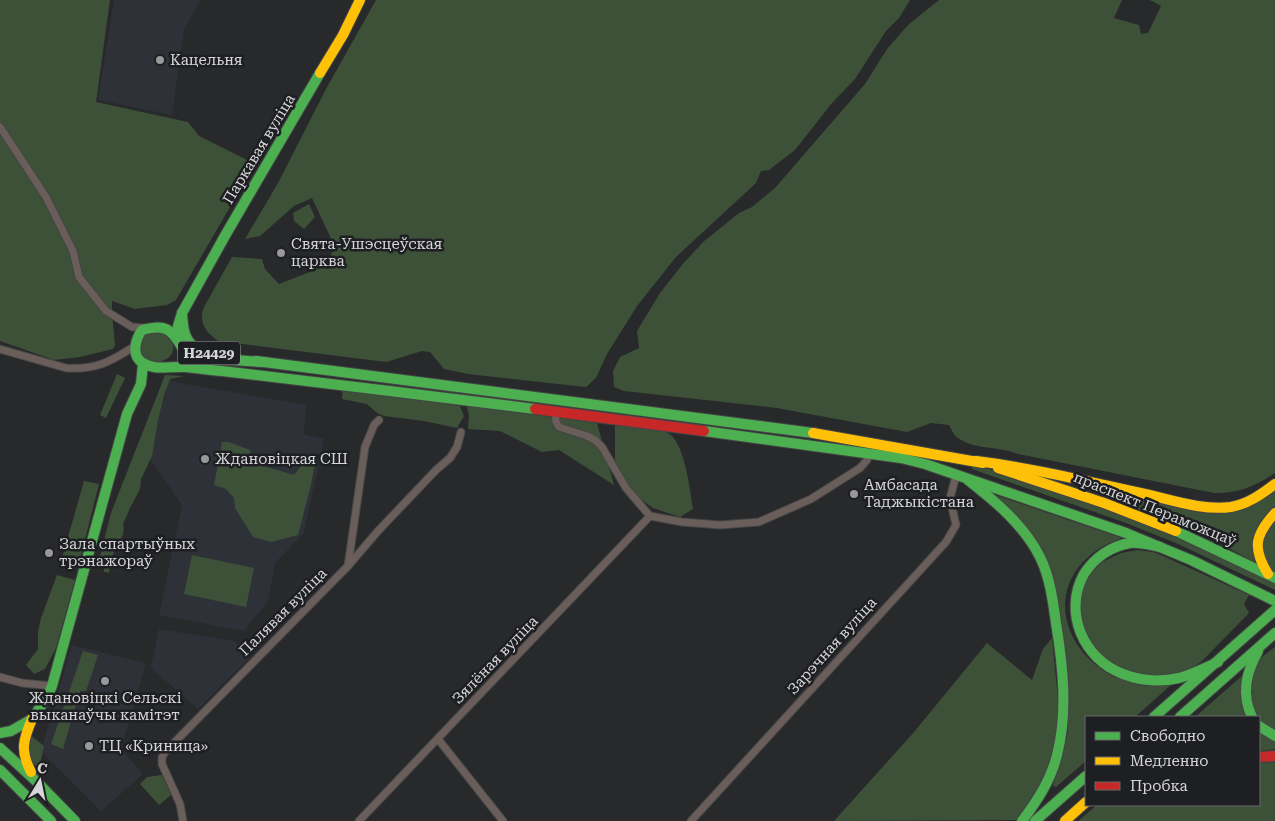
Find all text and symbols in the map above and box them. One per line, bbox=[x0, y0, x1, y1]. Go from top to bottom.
place label: Кацельня bbox=[170, 51, 242, 69]
marker: Кацельня bbox=[154, 54, 166, 66]
street label: Паркавая вуліца bbox=[219, 91, 299, 207]
place label: Свята-Ушэсцеўская царква bbox=[291, 235, 442, 270]
marker: Свята-Ушэсцеўская царква bbox=[275, 247, 287, 259]
road number: Н24429 bbox=[178, 342, 240, 364]
place label: Ждановіцкая СШ bbox=[215, 450, 348, 468]
marker: Ждановіцкая СШ bbox=[199, 453, 211, 465]
street label: праспект Пераможцаў bbox=[1071, 468, 1239, 550]
place label: Амбасада Таджыкістана bbox=[864, 476, 974, 511]
marker: Амбасада Таджыкістана bbox=[848, 488, 860, 500]
place label: Зала спартыўных трэнажораў bbox=[59, 535, 195, 570]
marker: Зала спартыўных трэнажораў bbox=[43, 547, 55, 559]
street label: Палявая вуліца bbox=[235, 564, 331, 660]
street label: Зарэчная вуліца bbox=[784, 594, 880, 698]
street label: Зялёная вуліца bbox=[448, 612, 542, 708]
marker: Ждановіцкі Сельскі выканаўчы камітэт bbox=[99, 675, 111, 687]
place label: Ждановіцкі Сельскі выканаўчы камітэт bbox=[29, 689, 182, 724]
legend bbox=[1085, 716, 1260, 806]
text: Свободно bbox=[1130, 727, 1205, 745]
place label: ТЦ «Криница» bbox=[99, 737, 208, 755]
marker: ТЦ «Криница» bbox=[83, 740, 95, 752]
text: Медленно bbox=[1130, 752, 1209, 770]
north arrow bbox=[15, 756, 65, 806]
text: С bbox=[36, 759, 49, 777]
text: Пробка bbox=[1130, 777, 1188, 795]

